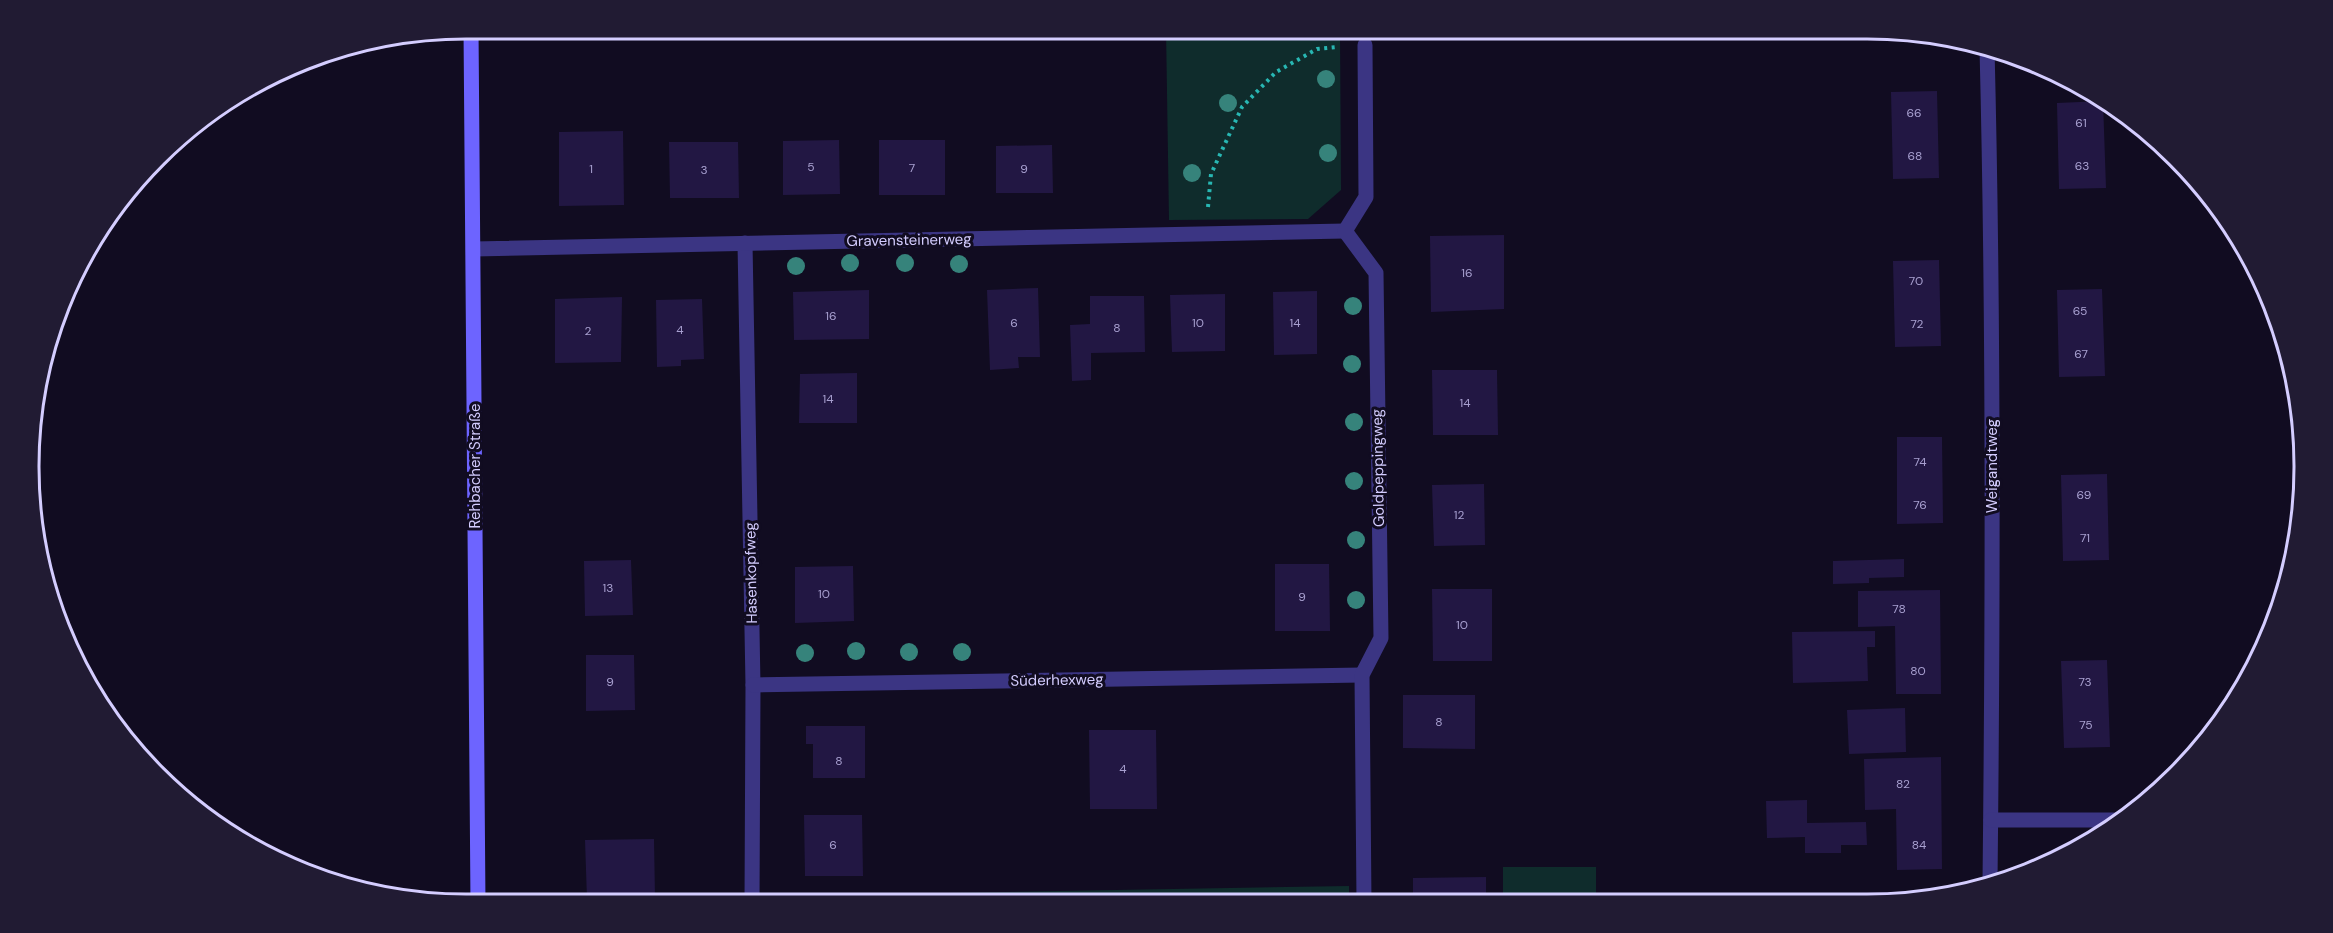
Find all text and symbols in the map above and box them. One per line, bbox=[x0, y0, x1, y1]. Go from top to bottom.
house number: 66 bbox=[1906, 105, 1922, 121]
house number: 61 bbox=[2075, 115, 2087, 131]
house number: 68 bbox=[1908, 148, 1922, 164]
house number: 63 bbox=[2075, 158, 2089, 174]
house number: 5 bbox=[807, 159, 815, 175]
house number: 7 bbox=[909, 160, 915, 176]
house number: 1 bbox=[589, 161, 593, 177]
house number: 9 bbox=[1020, 161, 1028, 177]
house number: 3 bbox=[700, 162, 708, 178]
street label: Gravensteinerweg bbox=[846, 229, 972, 251]
house number: 16 bbox=[1461, 265, 1473, 281]
house number: 70 bbox=[1909, 273, 1923, 289]
house number: 65 bbox=[2073, 303, 2087, 319]
house number: 16 bbox=[825, 308, 837, 324]
house number: 6 bbox=[1010, 315, 1018, 331]
house number: 10 bbox=[1192, 315, 1204, 331]
house number: 14 bbox=[1289, 315, 1301, 331]
house number: 72 bbox=[1910, 316, 1924, 332]
house number: 8 bbox=[1113, 320, 1121, 336]
house number: 4 bbox=[676, 322, 684, 338]
house number: 2 bbox=[585, 323, 592, 339]
house number: 67 bbox=[2074, 346, 2088, 362]
house number: 14 bbox=[822, 391, 834, 407]
house number: 14 bbox=[1459, 395, 1471, 411]
street label: Rehbacher Straße bbox=[465, 404, 485, 528]
street label: Goldpeppingweg bbox=[1367, 409, 1389, 527]
street label: Weigandtweg bbox=[1982, 419, 2002, 513]
house number: 74 bbox=[1914, 454, 1926, 470]
house number: 69 bbox=[2077, 487, 2091, 503]
house number: 76 bbox=[1913, 497, 1927, 513]
house number: 12 bbox=[1454, 507, 1464, 523]
street label: Hasenkopfweg bbox=[740, 522, 762, 624]
house number: 71 bbox=[2080, 530, 2090, 546]
house number: 13 bbox=[603, 580, 613, 596]
house number: 10 bbox=[818, 586, 830, 602]
house number: 9 bbox=[1298, 589, 1306, 605]
house number: 78 bbox=[1892, 601, 1906, 617]
house number: 10 bbox=[1456, 617, 1468, 633]
house number: 80 bbox=[1910, 663, 1926, 679]
street label: Süderhexweg bbox=[1010, 669, 1104, 691]
house number: 9 bbox=[606, 674, 614, 690]
house number: 73 bbox=[2078, 674, 2092, 690]
house number: 8 bbox=[1435, 714, 1443, 730]
house number: 75 bbox=[2079, 717, 2093, 733]
house number: 8 bbox=[835, 753, 843, 769]
house number: 4 bbox=[1119, 761, 1127, 777]
house number: 82 bbox=[1896, 776, 1910, 792]
house number: 6 bbox=[829, 837, 837, 853]
house number: 84 bbox=[1912, 837, 1926, 853]

